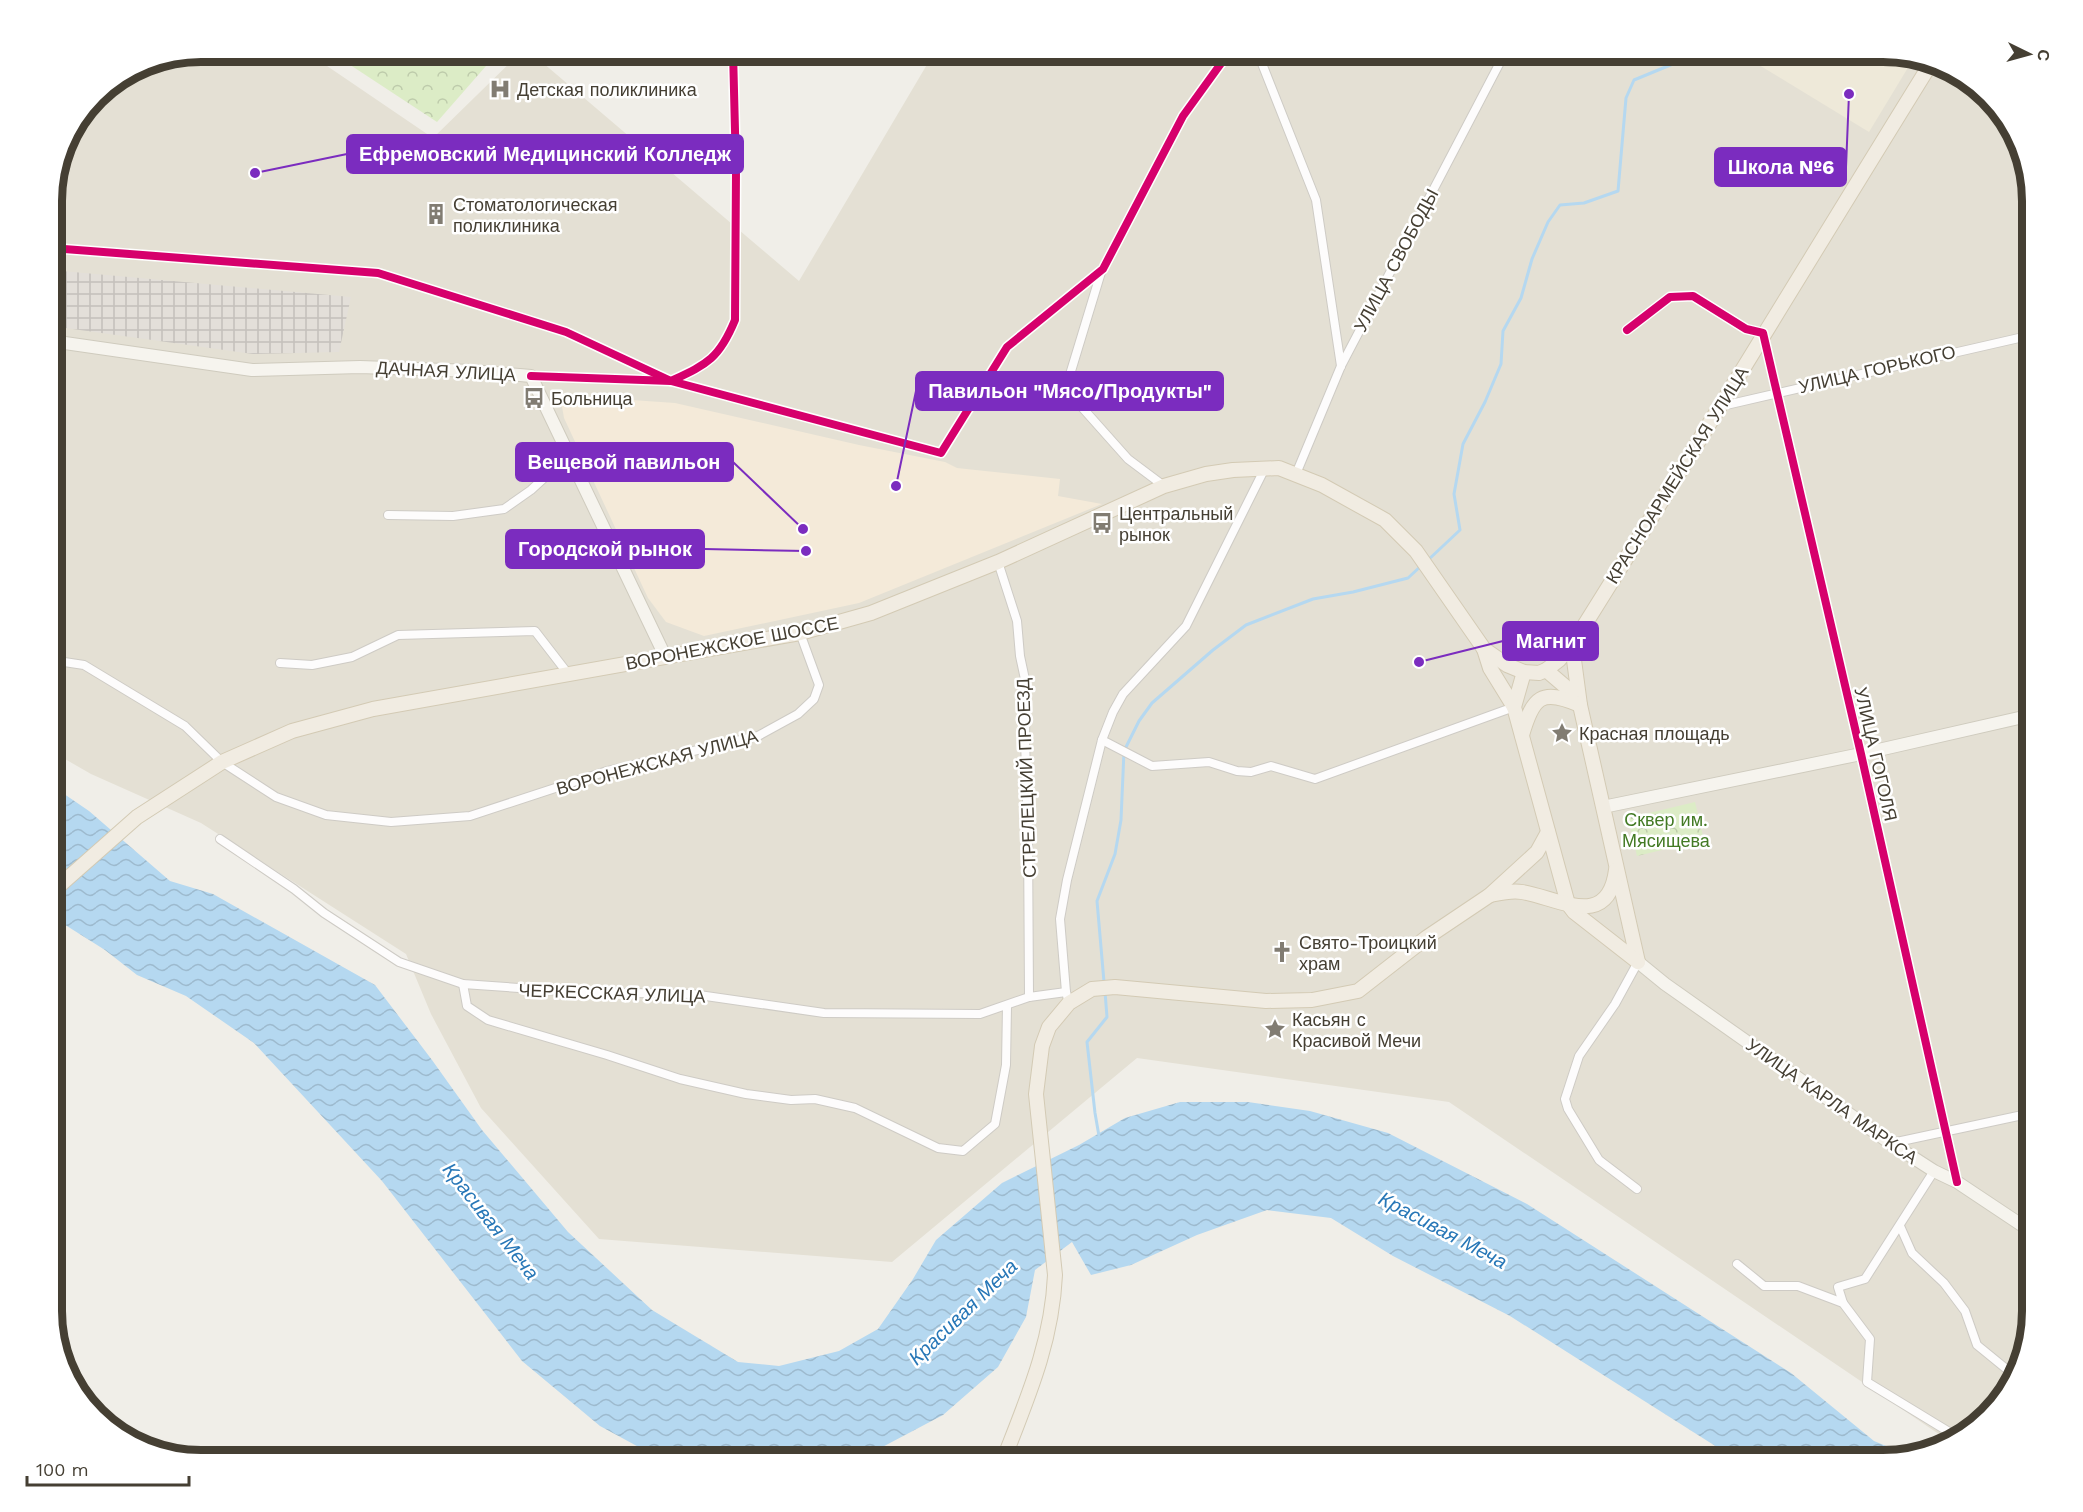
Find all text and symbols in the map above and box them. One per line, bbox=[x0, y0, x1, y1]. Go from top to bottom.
north arrow bbox=[1999, 24, 2059, 84]
text: С bbox=[2033, 49, 2053, 62]
hospital icon: Детская поликлиника bbox=[488, 77, 512, 101]
place label: Детская поликлиника bbox=[517, 79, 698, 100]
callout: Ефремовский Медицинский Колледж bbox=[347, 135, 743, 173]
text: Ефремовский Медицинский Колледж bbox=[359, 142, 732, 166]
callout: Школа №6 bbox=[1715, 148, 1846, 186]
text: Школа №6 bbox=[1728, 155, 1834, 179]
street label: УЛИЦА СВОБОДЫ bbox=[1349, 185, 1443, 335]
place label: Стоматологическая поликлиника bbox=[453, 194, 617, 236]
building icon: Стоматологическая поликлиника bbox=[424, 202, 448, 226]
street label: УЛИЦА ГОРЬКОГО bbox=[1796, 341, 1958, 397]
street label: ДАЧНАЯ УЛИЦА bbox=[376, 357, 516, 385]
street label: КРАСНОАРМЕЙСКАЯ УЛИЦА bbox=[1601, 363, 1753, 587]
callout: Павильон "Мясо/Продукты" bbox=[916, 372, 1223, 410]
text: Павильон "Мясо/Продукты" bbox=[928, 379, 1212, 403]
bus stop icon: Больница bbox=[522, 386, 546, 410]
place label: Больница bbox=[551, 388, 634, 409]
callout: Вещевой павильон bbox=[516, 443, 733, 481]
text: Вещевой павильон bbox=[528, 450, 720, 474]
place label: Центральный рынок bbox=[1119, 503, 1233, 545]
bus stop icon: Центральный рынок bbox=[1090, 511, 1114, 535]
callout: Городской рынок bbox=[506, 530, 704, 568]
text: Городской рынок bbox=[518, 537, 693, 561]
street label: ВОРОНЕЖСКОЕ ШОССЕ bbox=[624, 612, 840, 674]
callout: Магнит bbox=[1503, 622, 1598, 660]
text: Магнит bbox=[1516, 629, 1586, 653]
street label: СТРЕЛЕЦКИЙ ПРОЕЗД bbox=[1012, 678, 1040, 878]
street label: УЛИЦА ГОГОЛЯ bbox=[1850, 685, 1902, 823]
place icon: Красная площадь bbox=[1550, 721, 1574, 745]
place label: Красная площадь bbox=[1579, 723, 1730, 744]
street label: ВОРОНЕЖСКАЯ УЛИЦА bbox=[554, 725, 760, 799]
park label: Сквер им. Мясищева bbox=[1622, 809, 1711, 851]
place label: Свято-Троицкий храм bbox=[1299, 932, 1437, 974]
church icon: Свято-Троицкий храм bbox=[1270, 940, 1294, 964]
street label: ЧЕРКЕССКАЯ УЛИЦА bbox=[518, 979, 706, 1007]
place label: Касьян с Красивой Мечи bbox=[1292, 1009, 1421, 1051]
place icon: Касьян с Красивой Мечи bbox=[1263, 1017, 1287, 1041]
street label: УЛИЦА КАРЛА МАРКСА bbox=[1742, 1034, 1922, 1168]
water label: Красивая Меча bbox=[438, 1158, 544, 1284]
water label: Красивая Меча bbox=[1375, 1186, 1511, 1274]
water label: Красивая Меча bbox=[904, 1254, 1022, 1370]
scale bar bbox=[27, 1449, 189, 1487]
text: 100 m bbox=[36, 1459, 89, 1480]

